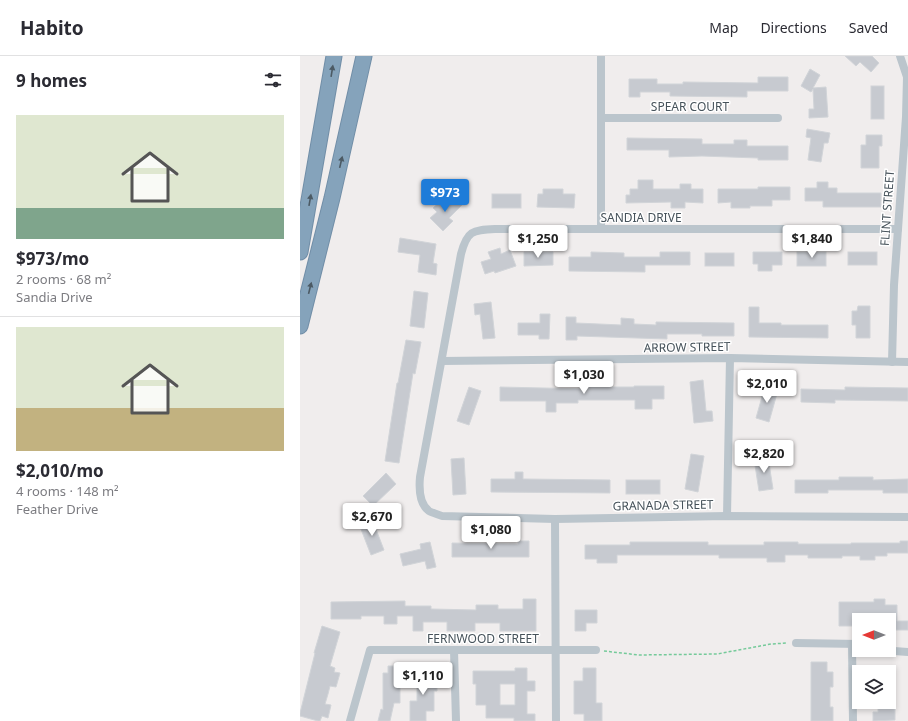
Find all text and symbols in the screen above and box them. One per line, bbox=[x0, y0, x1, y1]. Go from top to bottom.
text: Habito bbox=[20, 15, 84, 41]
text: Map bbox=[709, 18, 738, 37]
text: Directions bbox=[760, 18, 827, 37]
text: Saved bbox=[849, 18, 888, 37]
one-way arrow bbox=[329, 65, 335, 77]
text: 9 homes bbox=[16, 69, 87, 92]
icon: filters bbox=[262, 69, 284, 91]
street label: SPEAR COURT bbox=[651, 98, 730, 115]
icon: home bbox=[114, 141, 186, 213]
one-way arrow bbox=[338, 155, 344, 168]
street label: FLINT STREET bbox=[876, 169, 898, 247]
pin: $973 bbox=[421, 179, 469, 213]
text: $973 bbox=[430, 183, 460, 201]
one-way arrow bbox=[307, 193, 313, 206]
street label: SANDIA DRIVE bbox=[600, 209, 682, 226]
pin: $1,250 bbox=[505, 225, 571, 259]
pin: $1,840 bbox=[779, 225, 845, 259]
text: $1,250 bbox=[518, 229, 558, 247]
text: $1,840 bbox=[792, 229, 832, 247]
text: $973/mo bbox=[16, 247, 89, 270]
text: 2 rooms · 68 m² bbox=[16, 270, 111, 288]
one-way arrow bbox=[307, 282, 313, 294]
text: Sandia Drive bbox=[16, 288, 93, 306]
street label: ARROW STREET bbox=[643, 338, 731, 356]
icon: home bbox=[114, 353, 186, 425]
pin: $1,030 bbox=[551, 361, 617, 395]
text: $1,030 bbox=[564, 365, 604, 383]
pin: $2,010 bbox=[734, 370, 800, 404]
text: $2,010 bbox=[747, 374, 787, 392]
pin: $2,820 bbox=[731, 440, 797, 474]
text: $2,820 bbox=[744, 444, 784, 462]
text: $2,010/mo bbox=[16, 459, 104, 482]
text: 4 rooms · 148 m² bbox=[16, 482, 119, 500]
street label: GRANADA STREET bbox=[612, 496, 714, 514]
text: Feather Drive bbox=[16, 500, 98, 518]
pin: $2,670 bbox=[339, 503, 405, 537]
text: $2,670 bbox=[352, 507, 392, 525]
pin: $1,080 bbox=[458, 516, 524, 550]
text: $1,080 bbox=[471, 520, 511, 538]
north arrow bbox=[852, 613, 896, 657]
map controls bbox=[852, 613, 896, 709]
street label: FERNWOOD STREET bbox=[427, 630, 539, 647]
pin: $1,110 bbox=[390, 662, 456, 696]
button: layers bbox=[852, 665, 896, 709]
text: $1,110 bbox=[403, 666, 443, 684]

